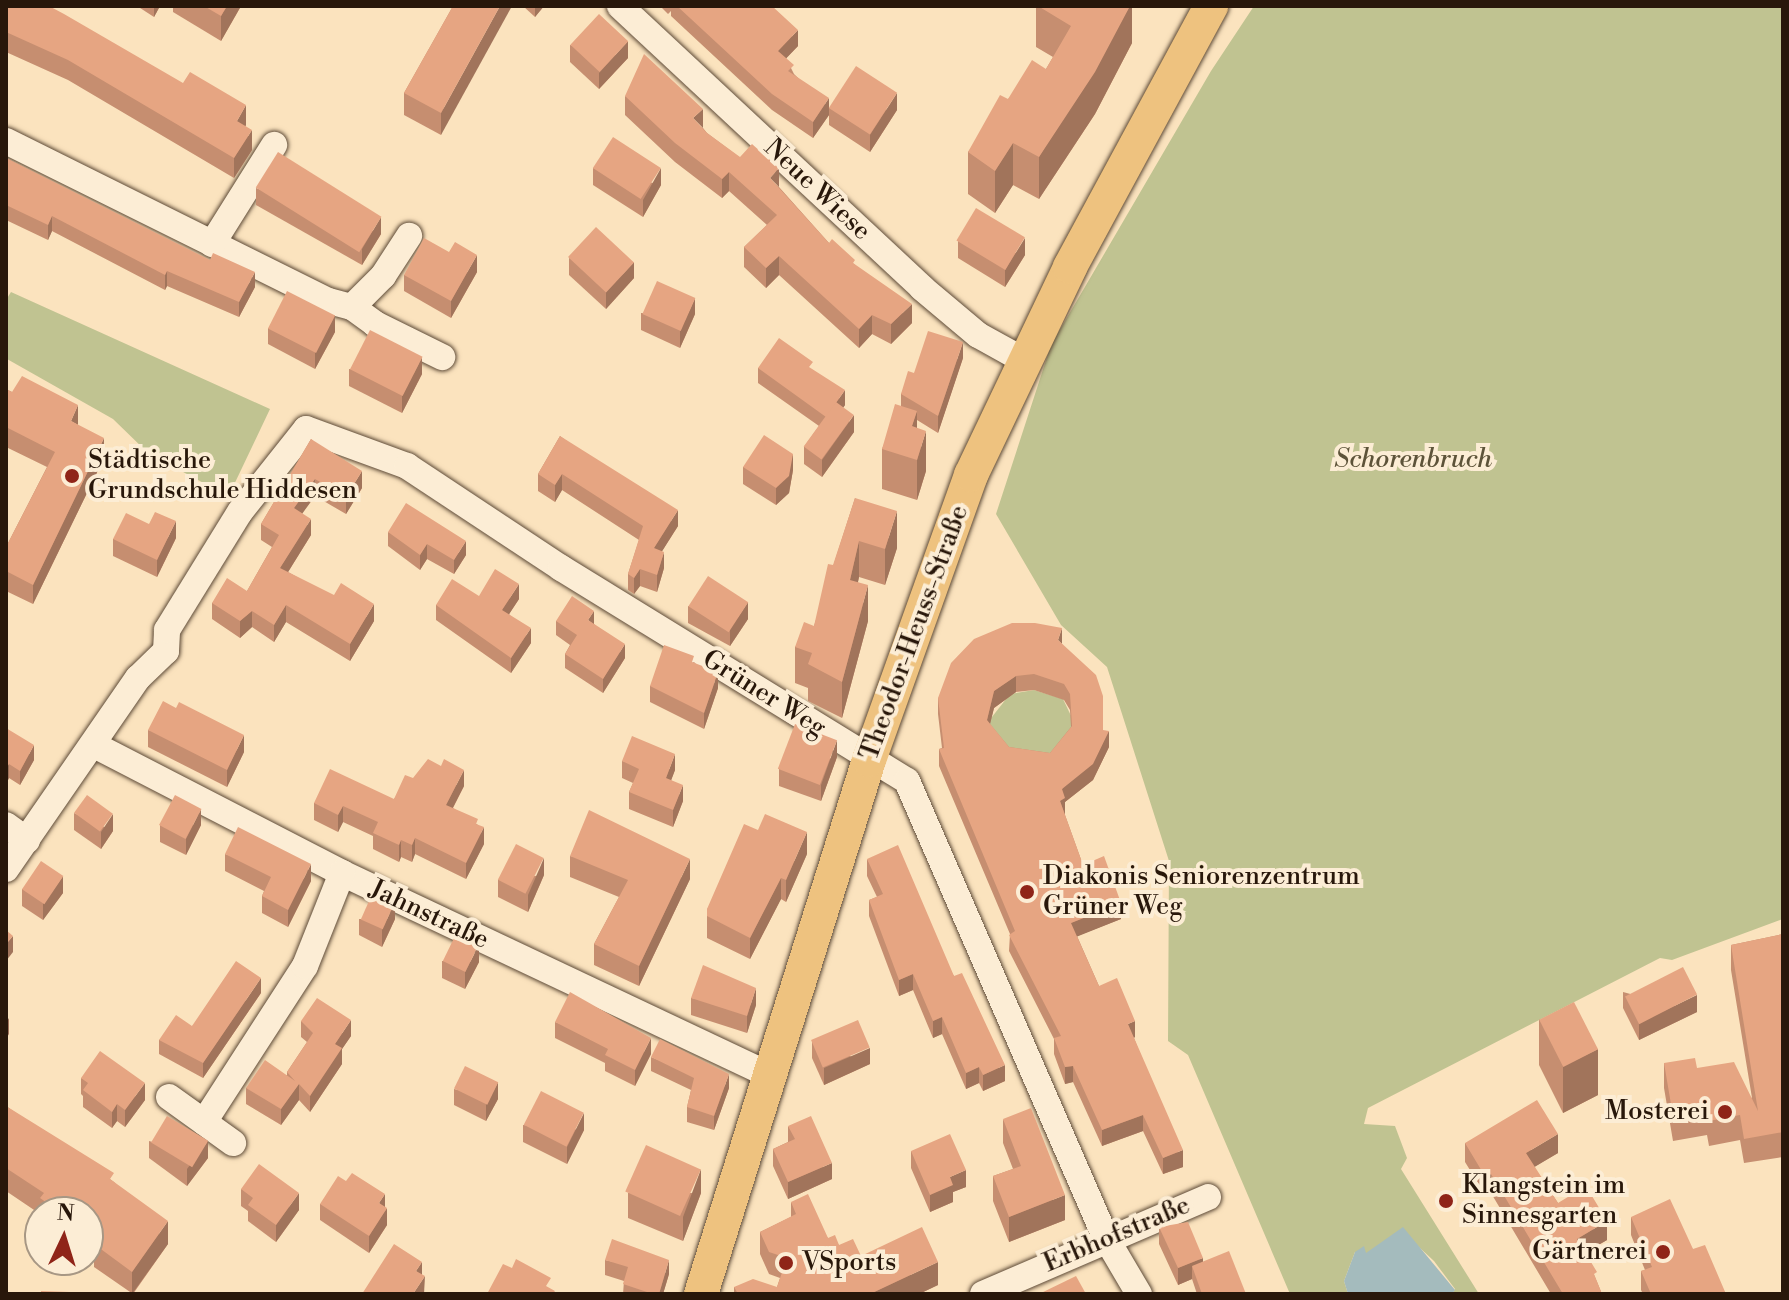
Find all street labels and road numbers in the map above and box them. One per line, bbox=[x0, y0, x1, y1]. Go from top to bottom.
street label: Neue Wiese bbox=[757, 133, 877, 247]
street label: Theodor-Heuss-Straße bbox=[854, 501, 976, 765]
street label: Grüner Weg bbox=[697, 644, 831, 744]
street label: Jahnstraße bbox=[364, 874, 494, 956]
street label: Erbhofstraße bbox=[1039, 1190, 1195, 1280]

